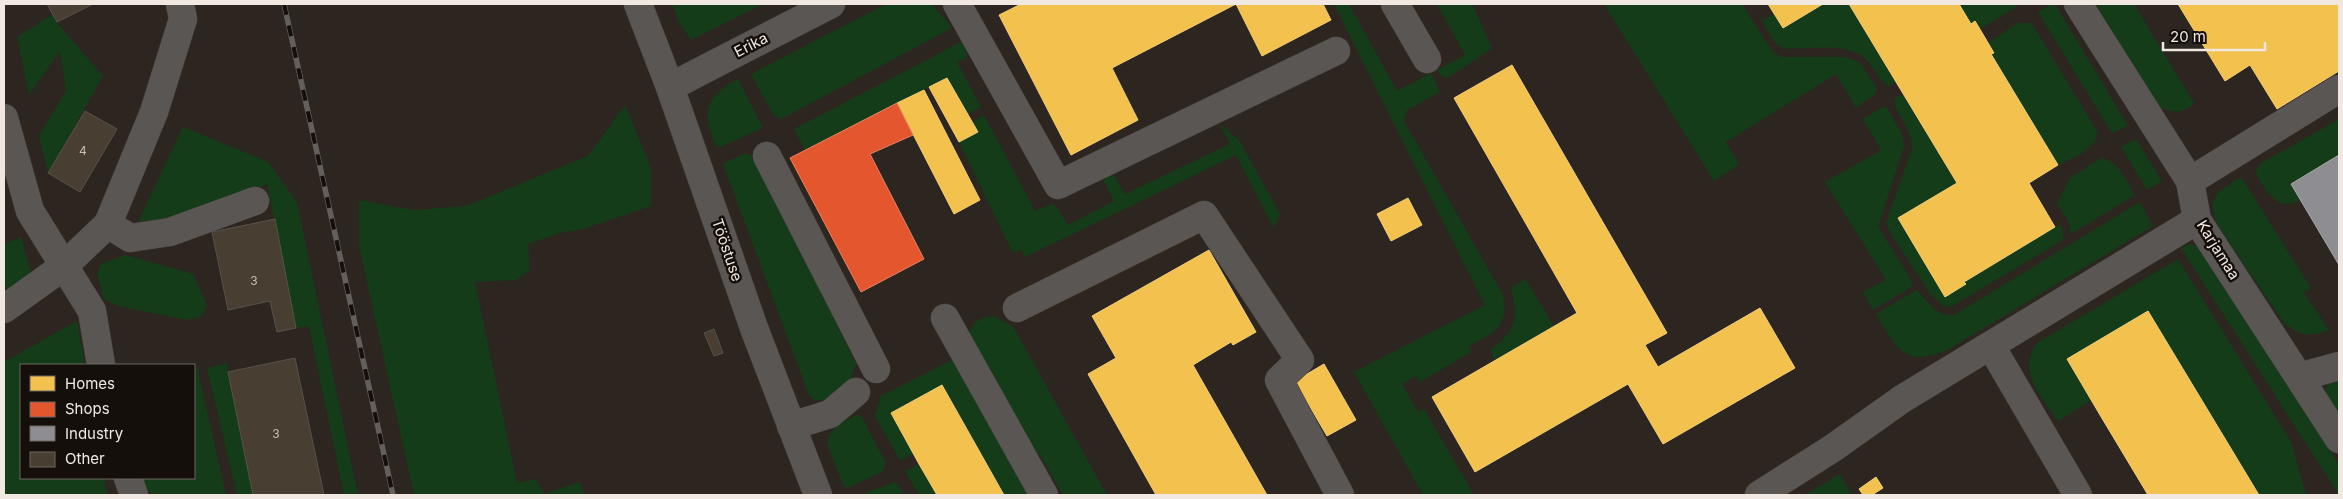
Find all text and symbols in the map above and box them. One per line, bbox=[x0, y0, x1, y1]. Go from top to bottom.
scale bar bbox=[2163, 20, 2266, 52]
text: 20 m bbox=[2170, 27, 2206, 46]
street label: Erika bbox=[731, 28, 771, 61]
house number: 4 bbox=[79, 143, 87, 158]
street label: Tööstuse bbox=[708, 216, 747, 284]
street label: Karjamaa bbox=[2193, 217, 2244, 283]
house number: 3 bbox=[250, 273, 258, 288]
legend bbox=[20, 364, 195, 479]
text: Homes bbox=[65, 374, 115, 393]
text: Shops bbox=[65, 399, 110, 418]
text: Industry bbox=[65, 424, 124, 443]
house number: 3 bbox=[272, 426, 280, 441]
text: Other bbox=[65, 449, 105, 468]

